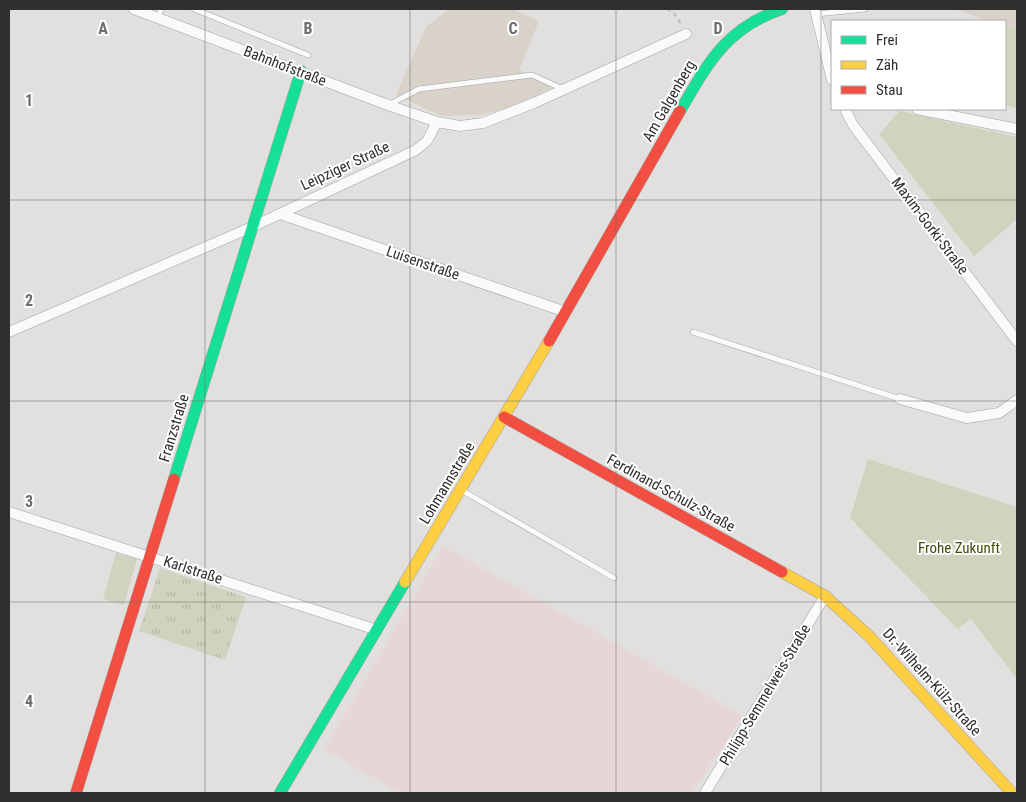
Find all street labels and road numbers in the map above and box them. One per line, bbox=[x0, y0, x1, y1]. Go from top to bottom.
street label: Bahnhofstraße bbox=[241, 42, 329, 90]
street label: Am Galgenberg bbox=[638, 57, 700, 145]
street label: Leipziger Straße bbox=[298, 138, 392, 194]
street label: Maxim-Gorki-Straße bbox=[888, 174, 972, 278]
street label: Luisenstraße bbox=[384, 242, 462, 284]
street label: Franzstraße bbox=[155, 392, 193, 464]
street label: Lohmannstraße bbox=[415, 439, 479, 527]
street label: Ferdinand-Schulz-Straße bbox=[604, 450, 738, 536]
street label: Karlstraße bbox=[161, 552, 225, 588]
street label: Philipp-Semmelweis-Straße bbox=[716, 621, 814, 769]
street label: Dr.-Wilhelm-Külz-Straße bbox=[879, 625, 985, 739]

